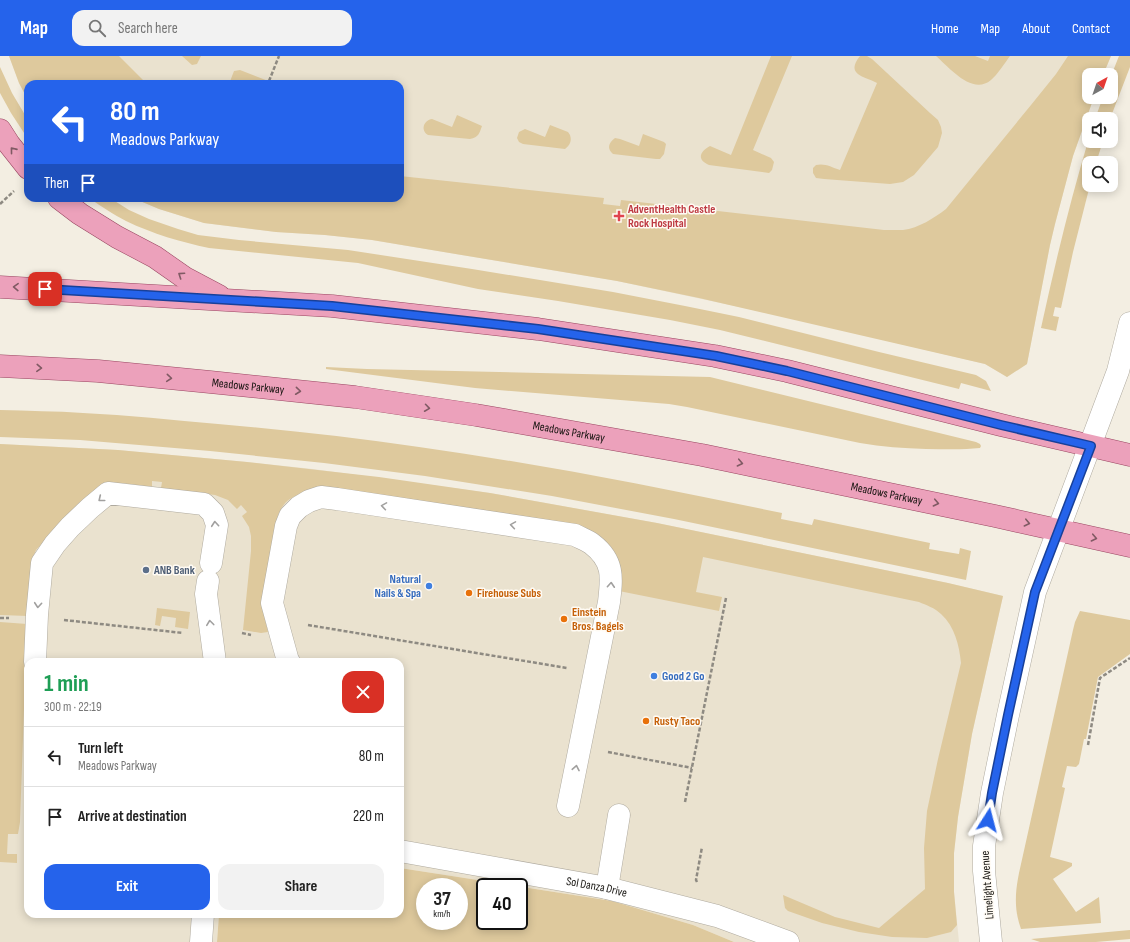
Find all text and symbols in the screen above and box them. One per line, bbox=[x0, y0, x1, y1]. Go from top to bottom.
search box bbox=[72, 10, 352, 46]
text: Map bbox=[20, 17, 48, 40]
icon: search bbox=[86, 17, 108, 39]
text: Search here bbox=[118, 19, 178, 38]
text: Home bbox=[931, 20, 959, 37]
text: Map bbox=[981, 20, 1000, 37]
text: About bbox=[1022, 20, 1050, 37]
text: Contact bbox=[1072, 20, 1110, 37]
north arrow bbox=[1082, 68, 1118, 104]
map controls bbox=[1082, 68, 1118, 192]
text: 80 m bbox=[110, 95, 159, 128]
icon: left bbox=[44, 96, 96, 148]
button: sound bbox=[1082, 112, 1118, 148]
text: Meadows Parkway bbox=[110, 129, 219, 150]
one-way arrow bbox=[11, 147, 18, 154]
button: search bbox=[1082, 156, 1118, 192]
icon: arrive bbox=[77, 172, 99, 194]
text: Then bbox=[44, 174, 69, 193]
place label: AdventHealth Castle Rock Hospital bbox=[627, 202, 715, 231]
marker: AdventHealth Castle Rock Hospital bbox=[613, 210, 625, 222]
pin bbox=[28, 272, 62, 306]
one-way arrow bbox=[178, 272, 185, 280]
icon: arrive bbox=[34, 278, 56, 300]
one-way arrow bbox=[13, 283, 19, 292]
one-way arrow bbox=[36, 364, 42, 372]
one-way arrow bbox=[166, 373, 172, 382]
street label: Meadows Parkway bbox=[211, 375, 285, 398]
one-way arrow bbox=[295, 387, 301, 396]
one-way arrow bbox=[424, 403, 430, 412]
street label: Meadows Parkway bbox=[532, 418, 606, 446]
one-way arrow bbox=[737, 458, 743, 466]
street label: Meadows Parkway bbox=[849, 479, 924, 509]
one-way arrow bbox=[98, 494, 106, 501]
one-way arrow bbox=[933, 499, 939, 507]
one-way arrow bbox=[381, 502, 387, 511]
one-way arrow bbox=[1024, 519, 1030, 527]
one-way arrow bbox=[211, 521, 220, 527]
one-way arrow bbox=[510, 522, 516, 530]
one-way arrow bbox=[1091, 533, 1098, 542]
place label: ANB Bank bbox=[153, 563, 195, 578]
marker: ANB Bank bbox=[141, 565, 151, 575]
place label: Natural Nails & Spa bbox=[375, 572, 421, 601]
marker: Natural Nails & Spa bbox=[424, 581, 434, 591]
one-way arrow bbox=[606, 582, 615, 588]
place label: Firehouse Subs bbox=[477, 586, 541, 601]
marker: Firehouse Subs bbox=[464, 588, 474, 598]
one-way arrow bbox=[34, 602, 43, 608]
place label: Einstein Bros. Bagels bbox=[572, 605, 624, 634]
marker: Einstein Bros. Bagels bbox=[559, 614, 569, 624]
one-way arrow bbox=[206, 620, 215, 626]
text: 1 min bbox=[44, 669, 89, 698]
place label: Good 2 Go bbox=[662, 669, 705, 684]
button: close bbox=[342, 671, 384, 713]
marker: Good 2 Go bbox=[649, 671, 659, 681]
text: 300 m · 22:19 bbox=[44, 699, 102, 715]
place label: Rusty Taco bbox=[654, 714, 700, 729]
marker: Rusty Taco bbox=[641, 716, 651, 726]
text: Turn left bbox=[78, 739, 123, 758]
icon: left bbox=[44, 746, 66, 768]
text: 80 m bbox=[359, 747, 384, 766]
text: Meadows Parkway bbox=[78, 758, 157, 774]
one-way arrow bbox=[571, 765, 579, 771]
position arrow bbox=[967, 799, 1009, 841]
icon: arrive bbox=[44, 806, 66, 828]
text: Arrive at destination bbox=[78, 807, 187, 826]
text: 220 m bbox=[353, 807, 384, 826]
street label: Limelight Avenue bbox=[978, 850, 997, 920]
button: Exit bbox=[44, 864, 210, 910]
button: Share bbox=[218, 864, 384, 910]
street label: Sol Danza Drive bbox=[565, 874, 629, 901]
speed limit sign: 40 bbox=[476, 878, 528, 930]
text: 37 bbox=[433, 887, 451, 911]
text: km/h bbox=[433, 908, 451, 920]

